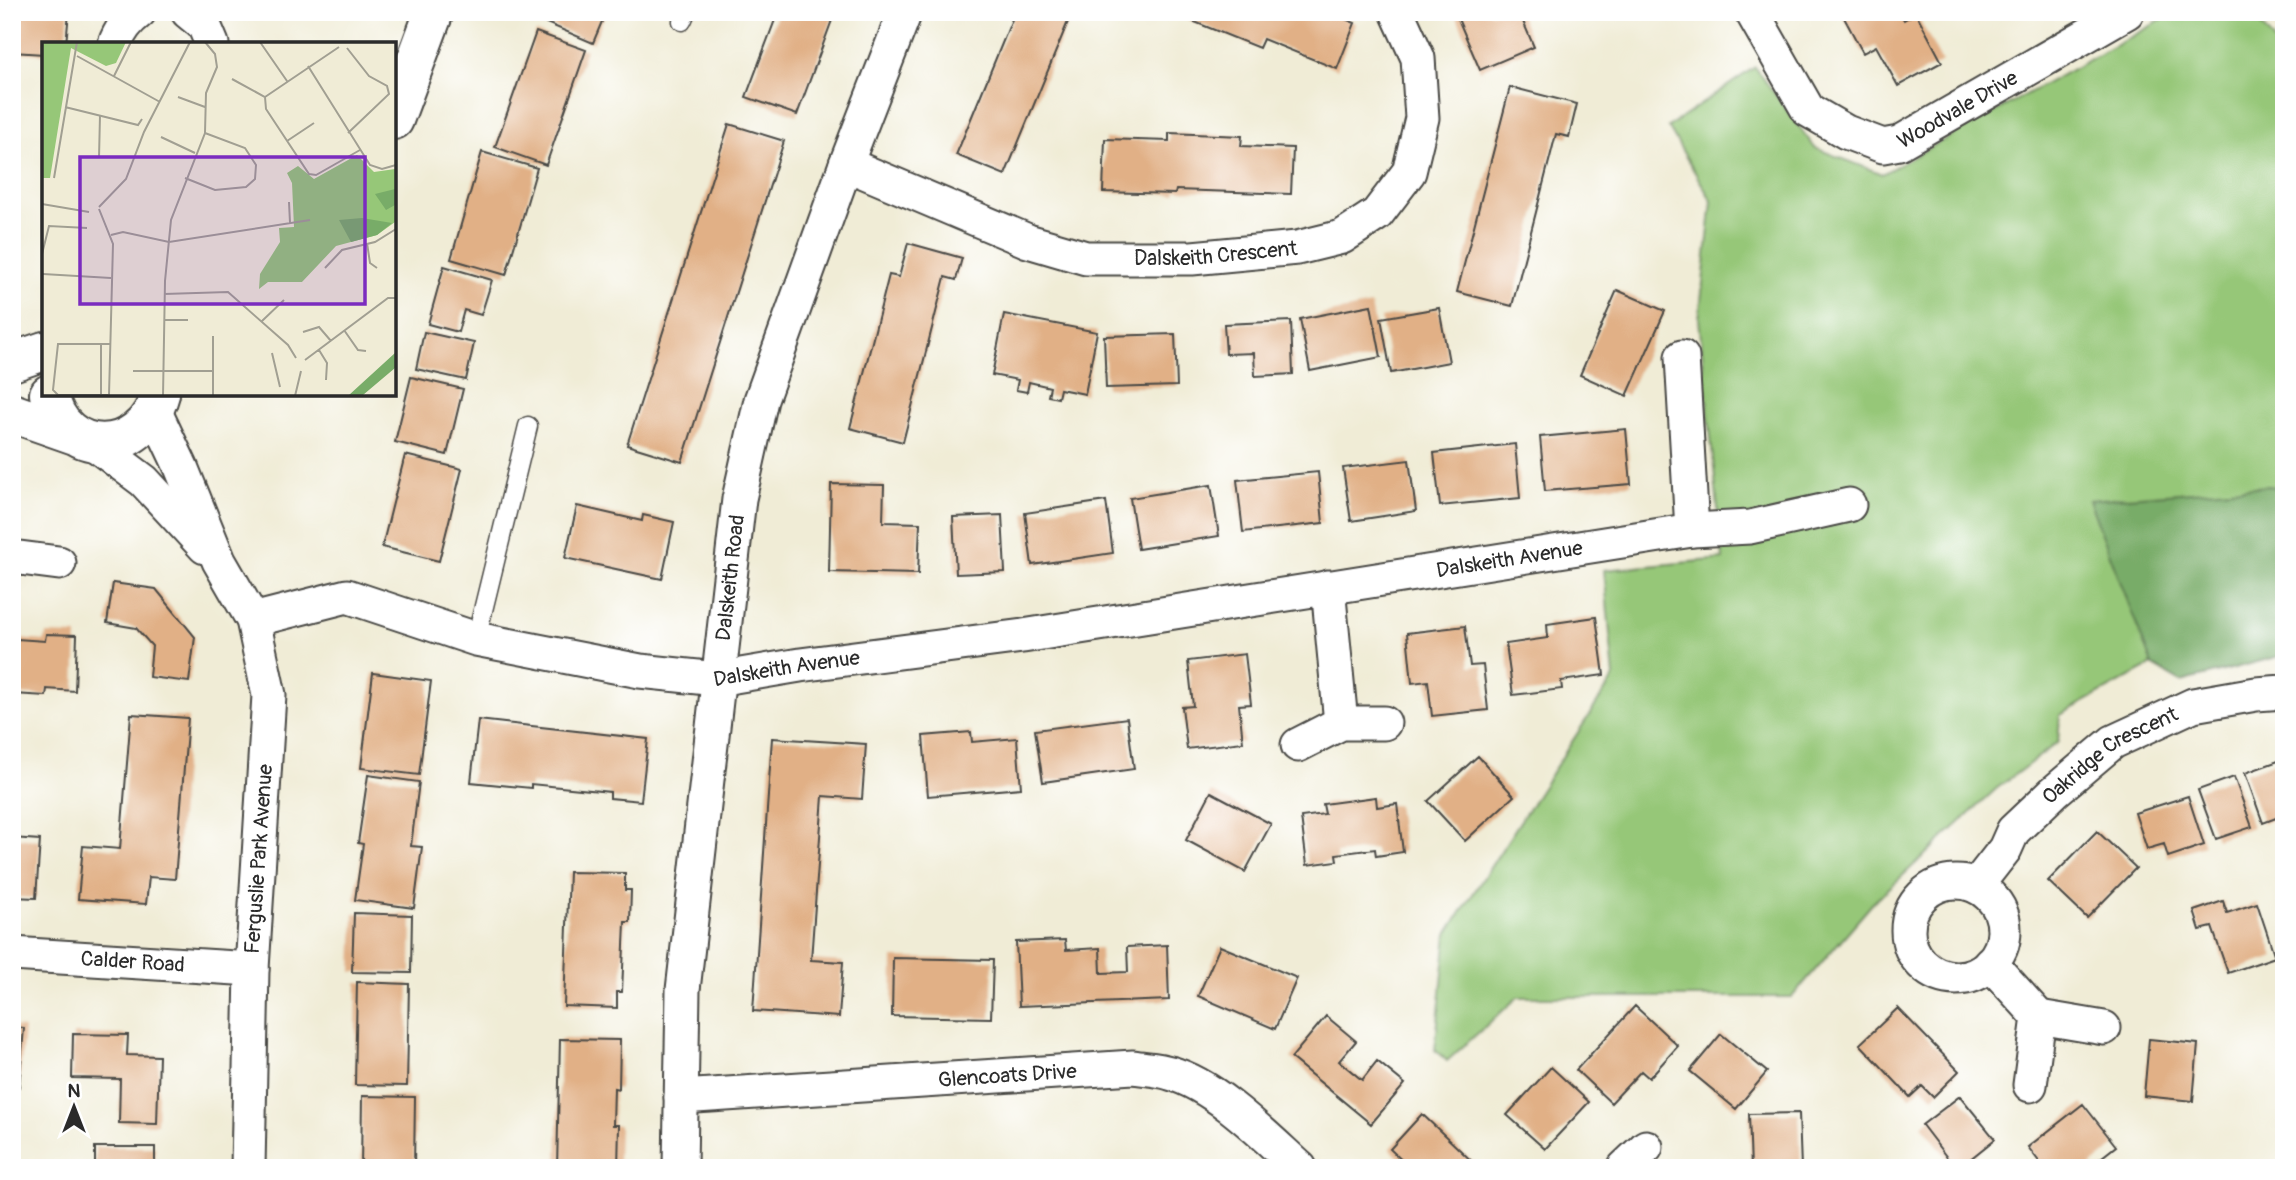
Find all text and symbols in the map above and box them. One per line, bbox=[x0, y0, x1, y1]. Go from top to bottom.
inset map bbox=[42, 42, 396, 396]
street label: Woodvale Drive bbox=[1892, 64, 2023, 155]
street label: Dalskeith Crescent bbox=[1134, 234, 1299, 272]
street label: Dalskeith Road bbox=[709, 513, 751, 642]
street label: Dalskeith Avenue bbox=[1434, 534, 1585, 584]
street label: Dalskeith Avenue bbox=[711, 644, 862, 693]
street label: Oakridge Crescent bbox=[2036, 700, 2183, 810]
street label: Ferguslie Park Avenue bbox=[239, 763, 279, 955]
street label: Calder Road bbox=[80, 945, 186, 978]
street label: Glencoats Drive bbox=[937, 1057, 1078, 1093]
north arrow bbox=[38, 1072, 108, 1142]
text: N bbox=[68, 1079, 81, 1103]

